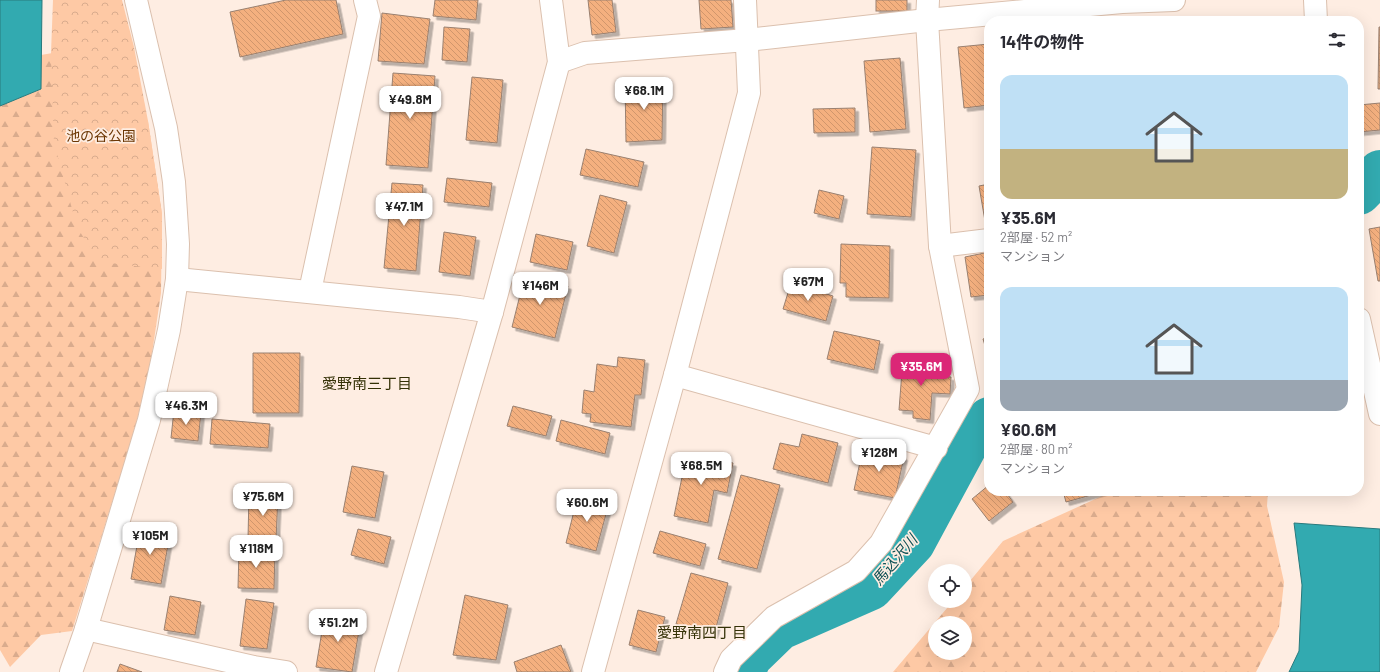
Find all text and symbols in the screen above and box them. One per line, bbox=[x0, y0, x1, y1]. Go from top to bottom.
icon: filters bbox=[1326, 29, 1348, 51]
text: 14件の物件 bbox=[1000, 31, 1084, 51]
pin: ¥68.1M bbox=[611, 77, 677, 111]
text: ¥68.1M bbox=[624, 82, 664, 98]
pin: ¥49.8M bbox=[377, 86, 443, 120]
text: ¥49.8M bbox=[388, 91, 432, 107]
icon: home bbox=[1138, 101, 1210, 173]
park label: 池の谷公園 bbox=[66, 127, 136, 144]
pin: ¥47.1M bbox=[371, 193, 437, 227]
text: ¥47.1M bbox=[385, 198, 423, 214]
text: ¥35.6M bbox=[1000, 207, 1056, 227]
text: 2部屋 · 52 m² bbox=[1000, 229, 1072, 245]
text: マンション bbox=[1000, 248, 1065, 264]
pin: ¥67M bbox=[784, 268, 832, 302]
pin: ¥146M bbox=[512, 272, 568, 306]
text: ¥67M bbox=[792, 273, 824, 289]
text: ¥146M bbox=[521, 277, 559, 293]
icon: home bbox=[1138, 313, 1210, 385]
pin: ¥35.6M bbox=[888, 353, 954, 387]
text: ¥35.6M bbox=[900, 358, 942, 374]
district label: 愛野南三丁目 bbox=[322, 374, 412, 392]
pin: ¥46.3M bbox=[153, 392, 219, 426]
text: ¥46.3M bbox=[164, 397, 208, 413]
text: ¥60.6M bbox=[1000, 419, 1056, 439]
pin: ¥128M bbox=[851, 439, 907, 473]
text: 2部屋 · 80 m² bbox=[1000, 441, 1073, 457]
text: ¥128M bbox=[860, 444, 898, 460]
pin: ¥68.5M bbox=[668, 452, 734, 486]
text: ¥68.5M bbox=[680, 457, 722, 473]
text: マンション bbox=[1000, 460, 1065, 476]
pin: ¥75.6M bbox=[230, 483, 296, 517]
text: ¥75.6M bbox=[242, 488, 284, 504]
pin: ¥60.6M bbox=[554, 489, 620, 523]
text: ¥60.6M bbox=[565, 494, 609, 510]
pin: ¥105M bbox=[122, 522, 178, 556]
text: ¥105M bbox=[131, 527, 169, 543]
water label: 馬込沢川 bbox=[868, 529, 922, 588]
pin: ¥118M bbox=[228, 535, 284, 569]
text: ¥118M bbox=[239, 540, 273, 556]
map controls bbox=[928, 564, 972, 660]
button: locate bbox=[928, 564, 972, 608]
pin: ¥51.2M bbox=[305, 609, 371, 643]
text: ¥51.2M bbox=[318, 614, 358, 630]
button: layers bbox=[928, 616, 972, 660]
district label: 愛野南四丁目 bbox=[657, 623, 747, 641]

